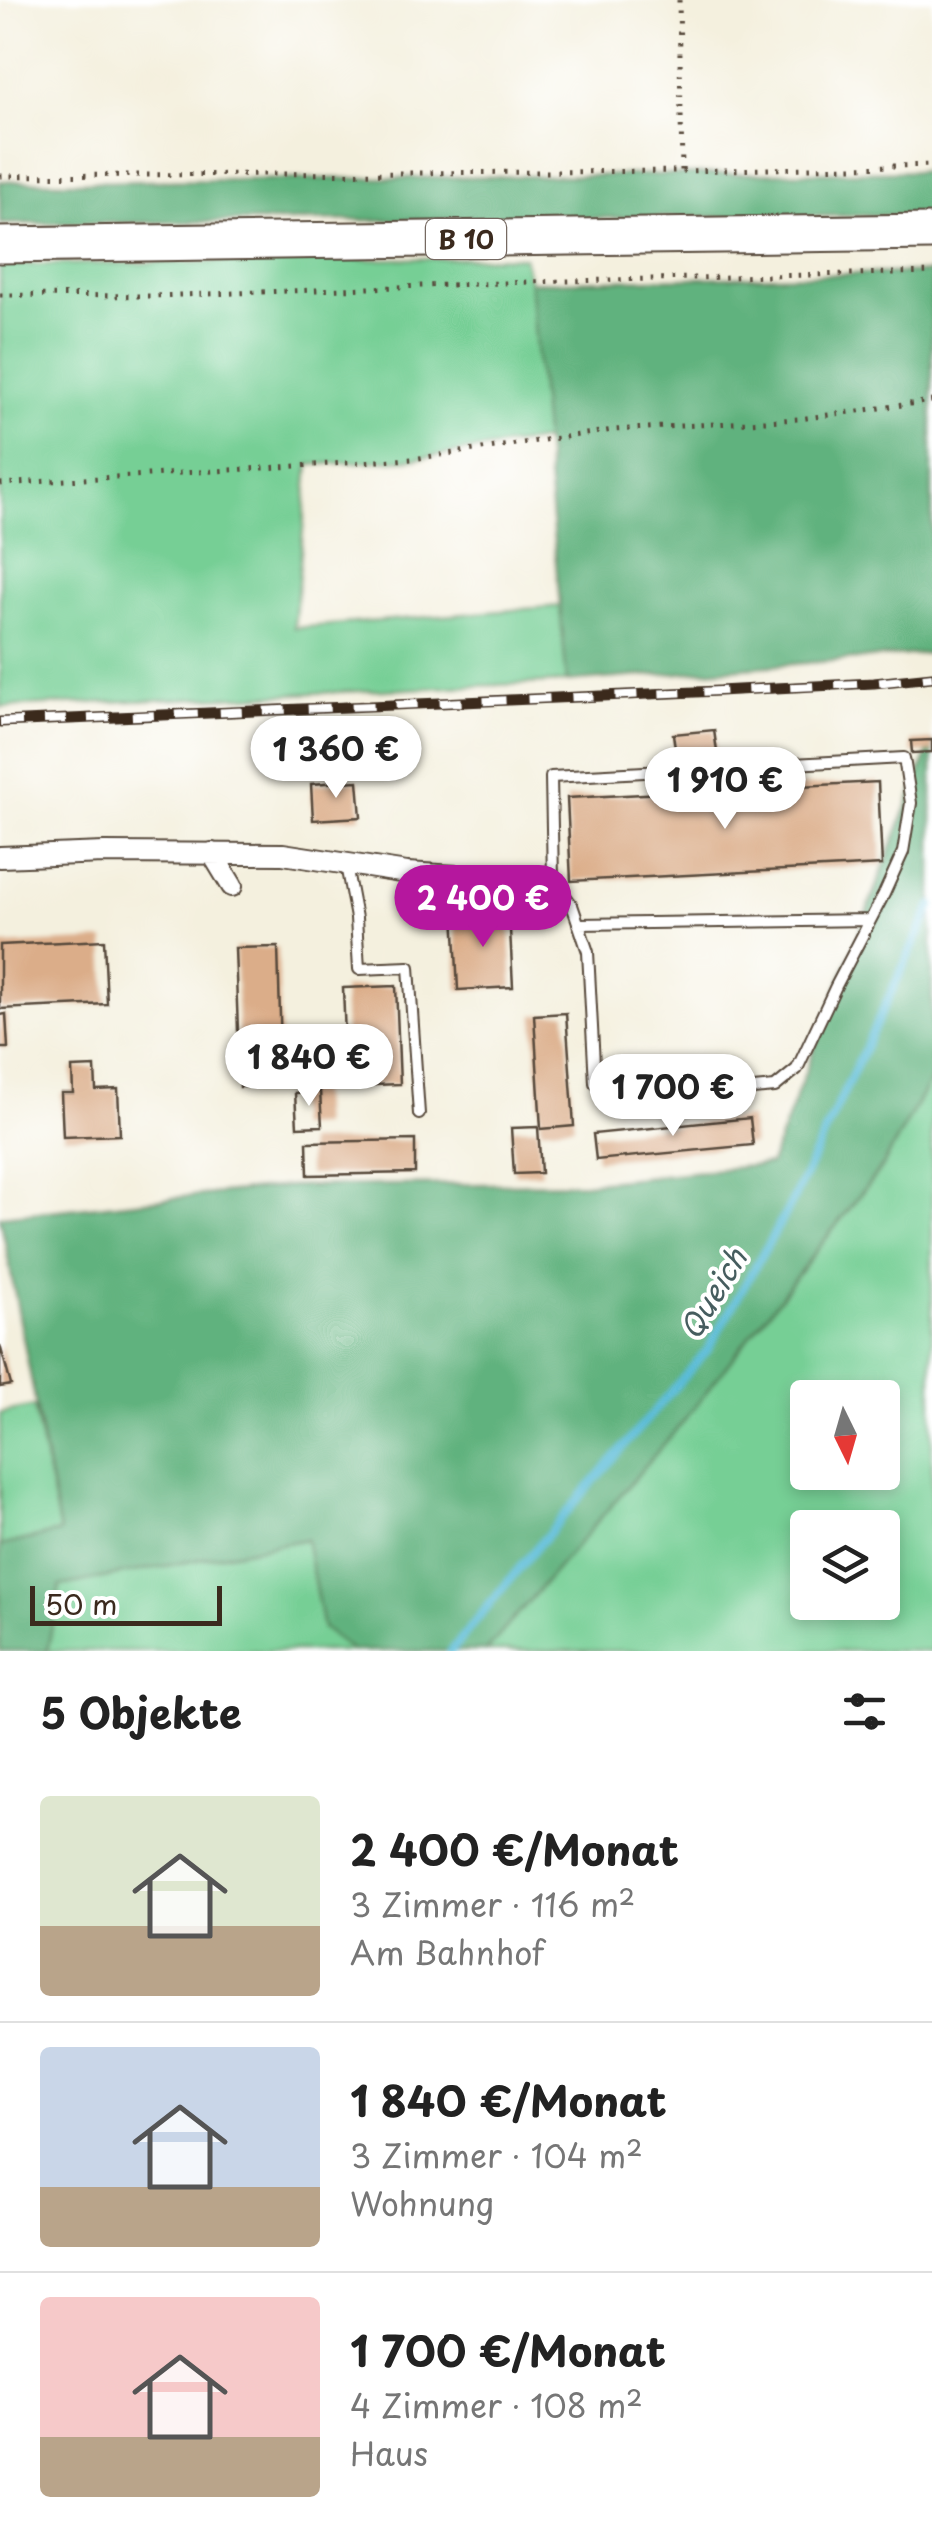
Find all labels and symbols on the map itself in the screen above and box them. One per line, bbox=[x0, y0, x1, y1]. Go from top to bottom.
road number: B 10 bbox=[426, 219, 506, 259]
pin: 1 360 € bbox=[244, 716, 428, 801]
pin: 1 910 € bbox=[633, 747, 817, 832]
pin: 2 400 € bbox=[391, 865, 575, 950]
pin: 1 840 € bbox=[217, 1024, 401, 1109]
pin: 1 700 € bbox=[581, 1054, 765, 1139]
water label: Queich bbox=[667, 1239, 757, 1347]
north arrow bbox=[790, 1380, 900, 1490]
scale bar bbox=[30, 1581, 222, 1626]

